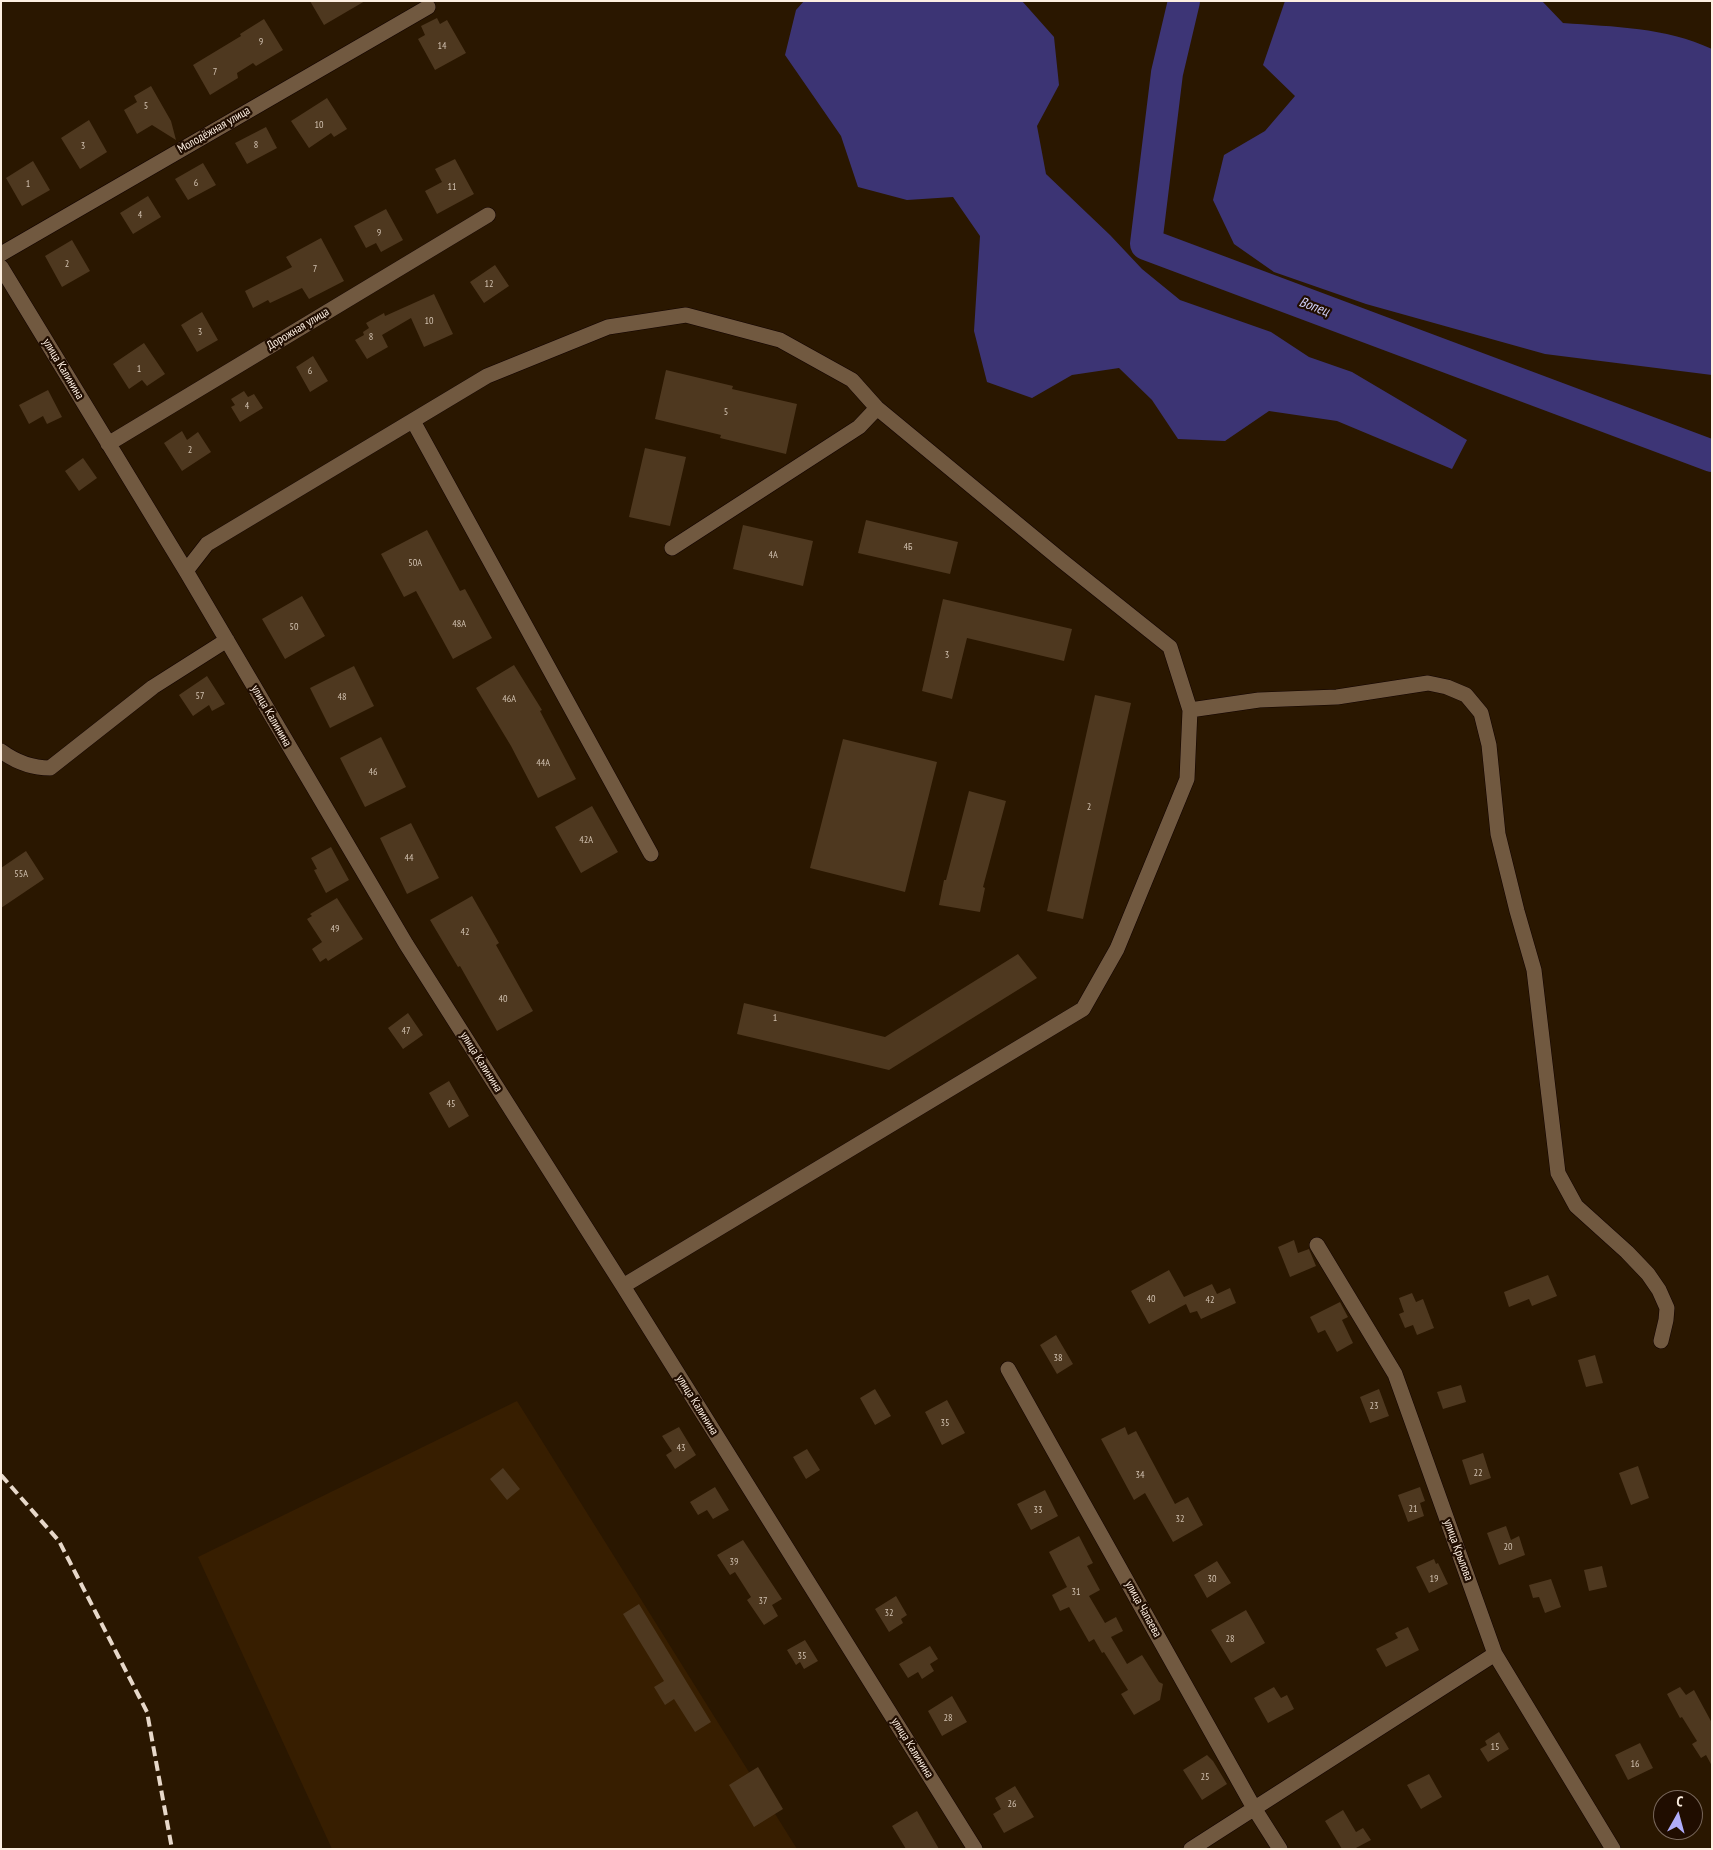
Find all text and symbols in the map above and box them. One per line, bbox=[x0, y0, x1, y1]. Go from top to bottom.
house number: 9 bbox=[259, 36, 263, 48]
house number: 14 bbox=[438, 40, 446, 52]
house number: 7 bbox=[213, 66, 217, 78]
house number: 5 bbox=[144, 100, 148, 112]
street label: Молодёжная улица bbox=[175, 103, 253, 157]
house number: 10 bbox=[315, 119, 323, 131]
house number: 8 bbox=[254, 139, 258, 151]
house number: 3 bbox=[81, 140, 85, 152]
house number: 6 bbox=[194, 177, 198, 189]
house number: 1 bbox=[26, 178, 30, 190]
house number: 11 bbox=[448, 181, 456, 193]
house number: 4 bbox=[138, 209, 142, 221]
house number: 9 bbox=[377, 227, 381, 239]
house number: 2 bbox=[65, 258, 69, 270]
house number: 7 bbox=[313, 263, 317, 275]
house number: 12 bbox=[485, 278, 493, 290]
water label: Вопец bbox=[1297, 294, 1331, 320]
street label: Дорожная улица bbox=[264, 305, 332, 353]
house number: 10 bbox=[425, 315, 433, 327]
house number: 3 bbox=[198, 326, 202, 338]
house number: 8 bbox=[369, 331, 373, 343]
street label: улица Калинина bbox=[39, 336, 87, 402]
house number: 1 bbox=[137, 363, 141, 375]
house number: 6 bbox=[308, 365, 312, 377]
house number: 4 bbox=[245, 400, 249, 412]
house number: 5 bbox=[724, 406, 728, 418]
house number: 2 bbox=[188, 444, 192, 456]
house number: 4Б bbox=[904, 541, 912, 553]
house number: 4А bbox=[768, 549, 778, 561]
house number: 50А bbox=[408, 557, 422, 569]
house number: 48А bbox=[452, 618, 466, 630]
house number: 50 bbox=[290, 621, 298, 633]
house number: 3 bbox=[945, 649, 949, 661]
street label: улица Калинина bbox=[248, 683, 294, 749]
house number: 57 bbox=[196, 690, 204, 702]
house number: 48 bbox=[338, 691, 346, 703]
house number: 46А bbox=[502, 693, 516, 705]
house number: 44А bbox=[536, 757, 550, 769]
house number: 46 bbox=[369, 766, 377, 778]
house number: 2 bbox=[1087, 801, 1091, 813]
house number: 42А bbox=[579, 834, 593, 846]
house number: 44 bbox=[405, 852, 413, 864]
house number: 55А bbox=[14, 868, 28, 880]
house number: 49 bbox=[331, 923, 339, 935]
house number: 42 bbox=[461, 926, 469, 938]
house number: 40 bbox=[499, 993, 507, 1005]
house number: 1 bbox=[773, 1012, 777, 1024]
house number: 47 bbox=[402, 1025, 410, 1037]
street label: улица Калинина bbox=[457, 1029, 505, 1095]
house number: 45 bbox=[447, 1098, 455, 1110]
house number: 40 bbox=[1147, 1293, 1155, 1305]
house number: 42 bbox=[1206, 1294, 1214, 1306]
house number: 38 bbox=[1054, 1352, 1062, 1364]
street label: улица Калинина bbox=[673, 1372, 721, 1438]
house number: 23 bbox=[1370, 1400, 1378, 1412]
house number: 35 bbox=[941, 1417, 949, 1429]
house number: 43 bbox=[677, 1442, 685, 1454]
house number: 22 bbox=[1474, 1467, 1482, 1479]
house number: 34 bbox=[1136, 1469, 1144, 1481]
house number: 21 bbox=[1409, 1503, 1417, 1515]
house number: 33 bbox=[1034, 1504, 1042, 1516]
house number: 32 bbox=[1176, 1513, 1184, 1525]
street label: улица Крылова bbox=[1440, 1517, 1476, 1583]
house number: 20 bbox=[1504, 1541, 1512, 1553]
house number: 39 bbox=[730, 1556, 738, 1568]
house number: 30 bbox=[1208, 1573, 1216, 1585]
house number: 19 bbox=[1430, 1573, 1438, 1585]
street label: улица Чапаева bbox=[1122, 1578, 1164, 1640]
house number: 31 bbox=[1072, 1586, 1080, 1598]
house number: 37 bbox=[759, 1595, 767, 1607]
house number: 32 bbox=[885, 1607, 893, 1619]
house number: 28 bbox=[1226, 1633, 1234, 1645]
house number: 35 bbox=[798, 1650, 806, 1662]
house number: 28 bbox=[944, 1712, 952, 1724]
street label: улица Калинина bbox=[888, 1715, 936, 1781]
house number: 15 bbox=[1491, 1741, 1499, 1753]
house number: 16 bbox=[1631, 1758, 1639, 1770]
house number: 25 bbox=[1201, 1771, 1209, 1783]
north arrow bbox=[1653, 1790, 1703, 1840]
text: С bbox=[1675, 1792, 1684, 1810]
house number: 26 bbox=[1008, 1798, 1016, 1810]

